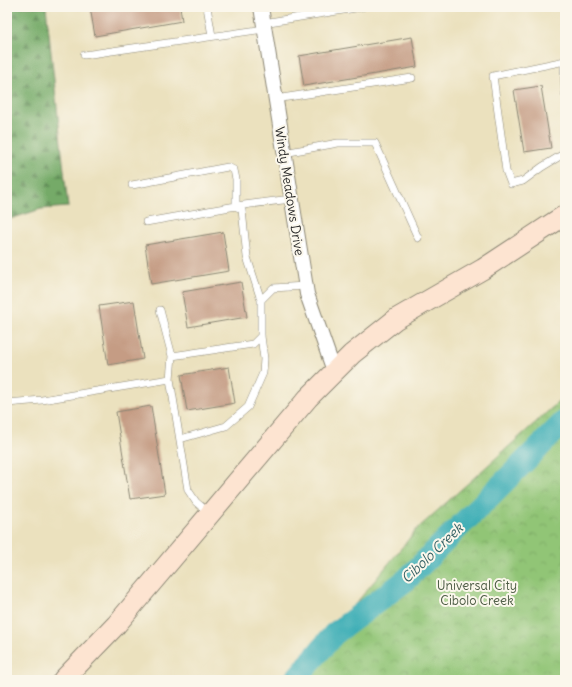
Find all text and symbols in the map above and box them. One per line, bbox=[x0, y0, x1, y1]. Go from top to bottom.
street label: Windy Meadows Drive bbox=[271, 125, 308, 257]
water label: Cibolo Creek bbox=[397, 519, 467, 587]
park label: Universal City Cibolo Creek bbox=[437, 577, 517, 609]

